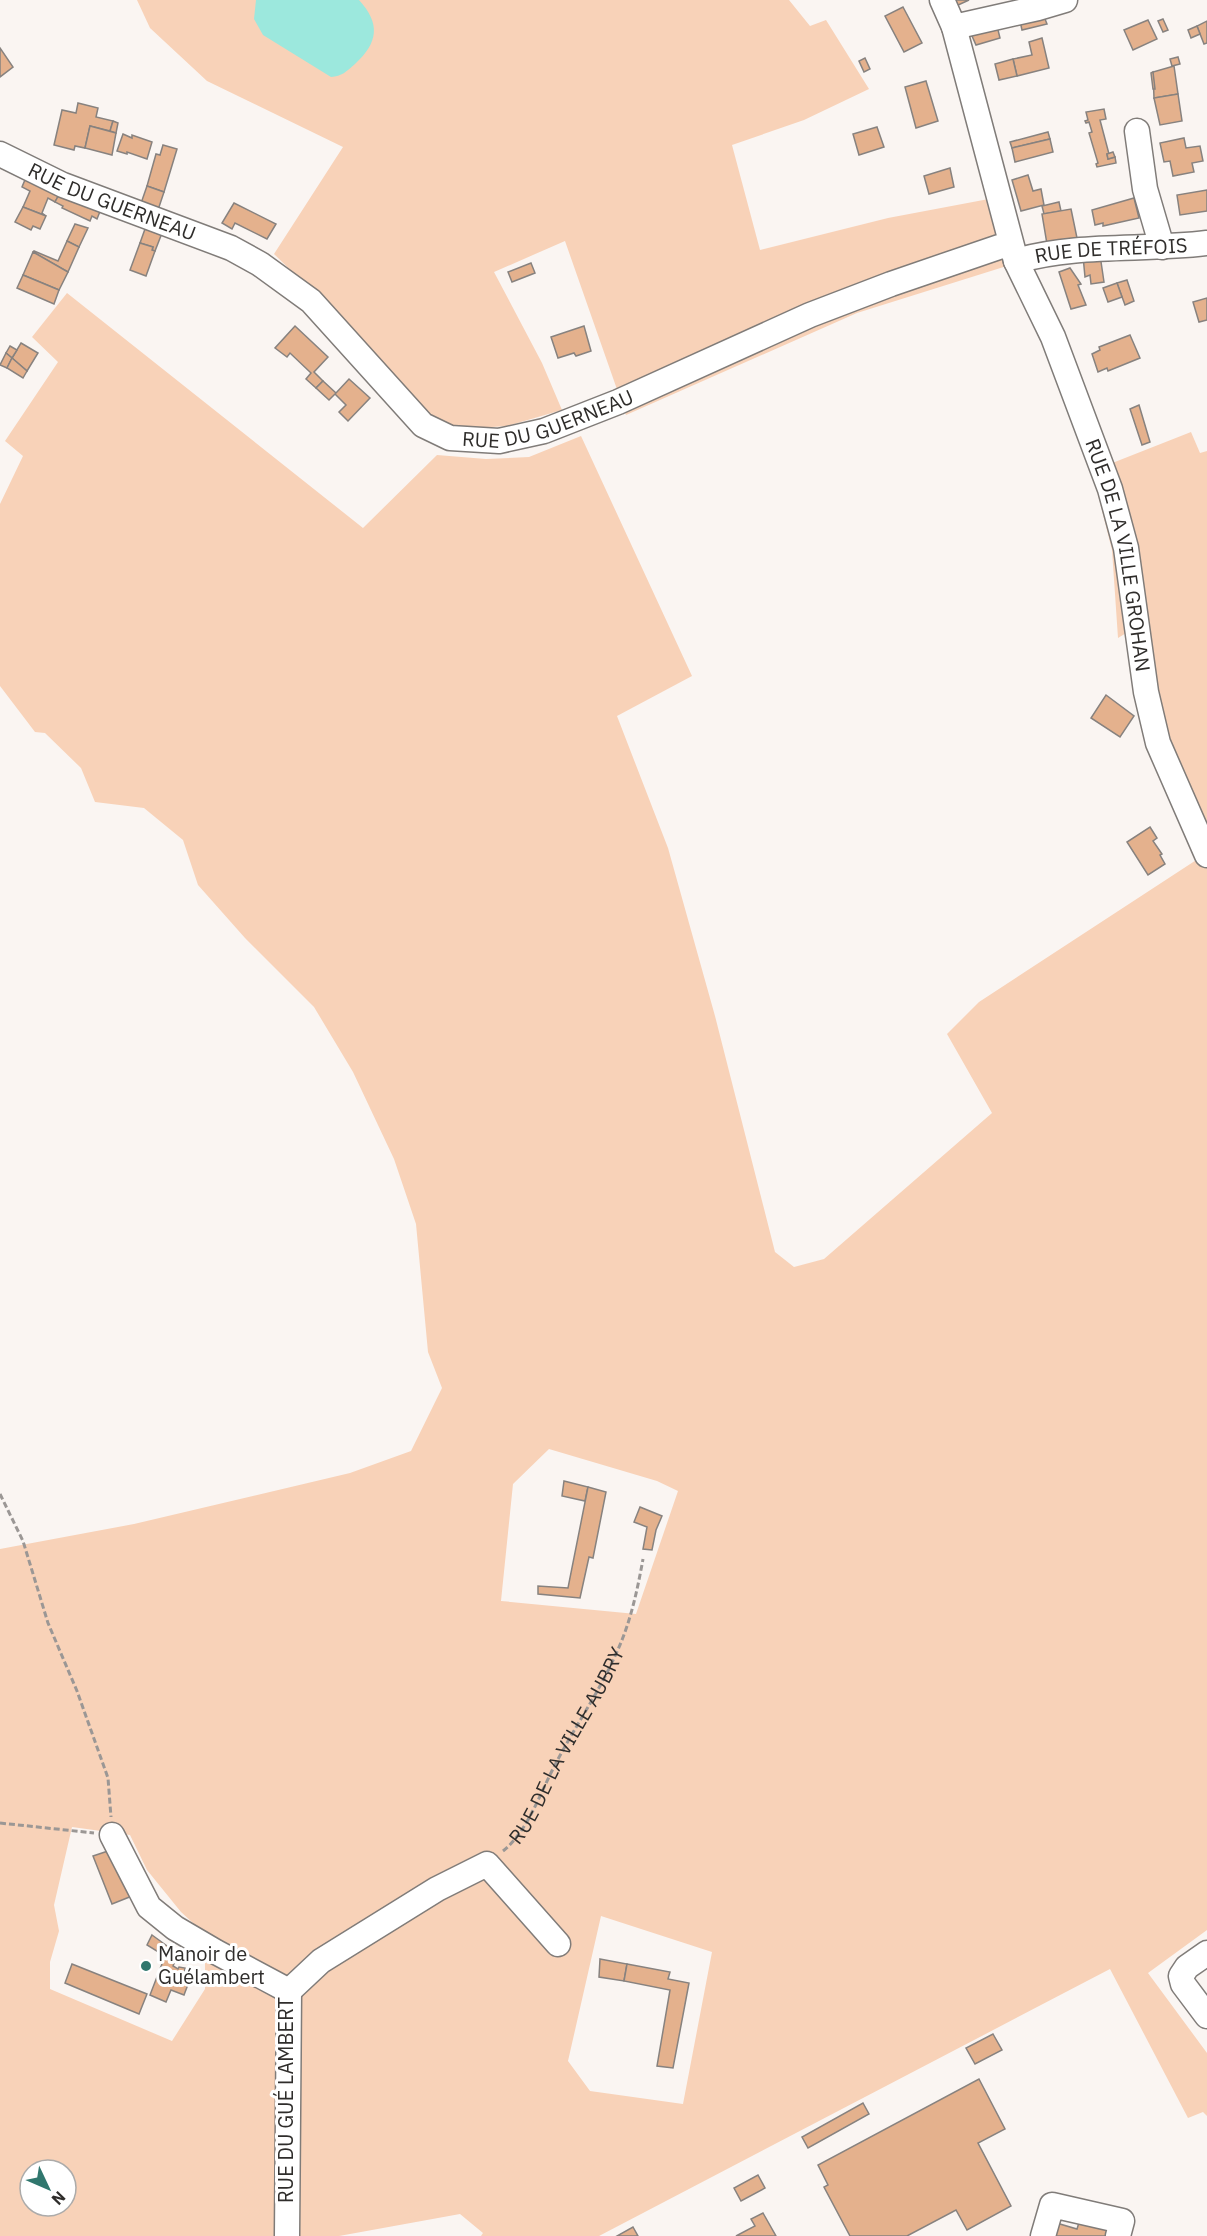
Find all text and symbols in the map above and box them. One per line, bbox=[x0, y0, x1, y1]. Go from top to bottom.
street label: RUE DU GUERNEAU bbox=[24, 156, 200, 247]
street label: RUE DE TRÉFOIS bbox=[1032, 231, 1188, 269]
street label: RUE DU GUERNEAU bbox=[461, 383, 638, 454]
street label: RUE DE LA VILLE GROHAN bbox=[1079, 435, 1157, 673]
street label: RUE DE LA VILLE AUBRY bbox=[502, 1642, 630, 1849]
place label: Manoir de Guélambert bbox=[158, 1940, 265, 1990]
marker: Manoir de Guélambert bbox=[139, 1959, 153, 1973]
street label: RUE DU GUÉ LAMBERT bbox=[272, 1997, 299, 2203]
north arrow bbox=[18, 2158, 78, 2218]
text: N bbox=[48, 2187, 70, 2210]

